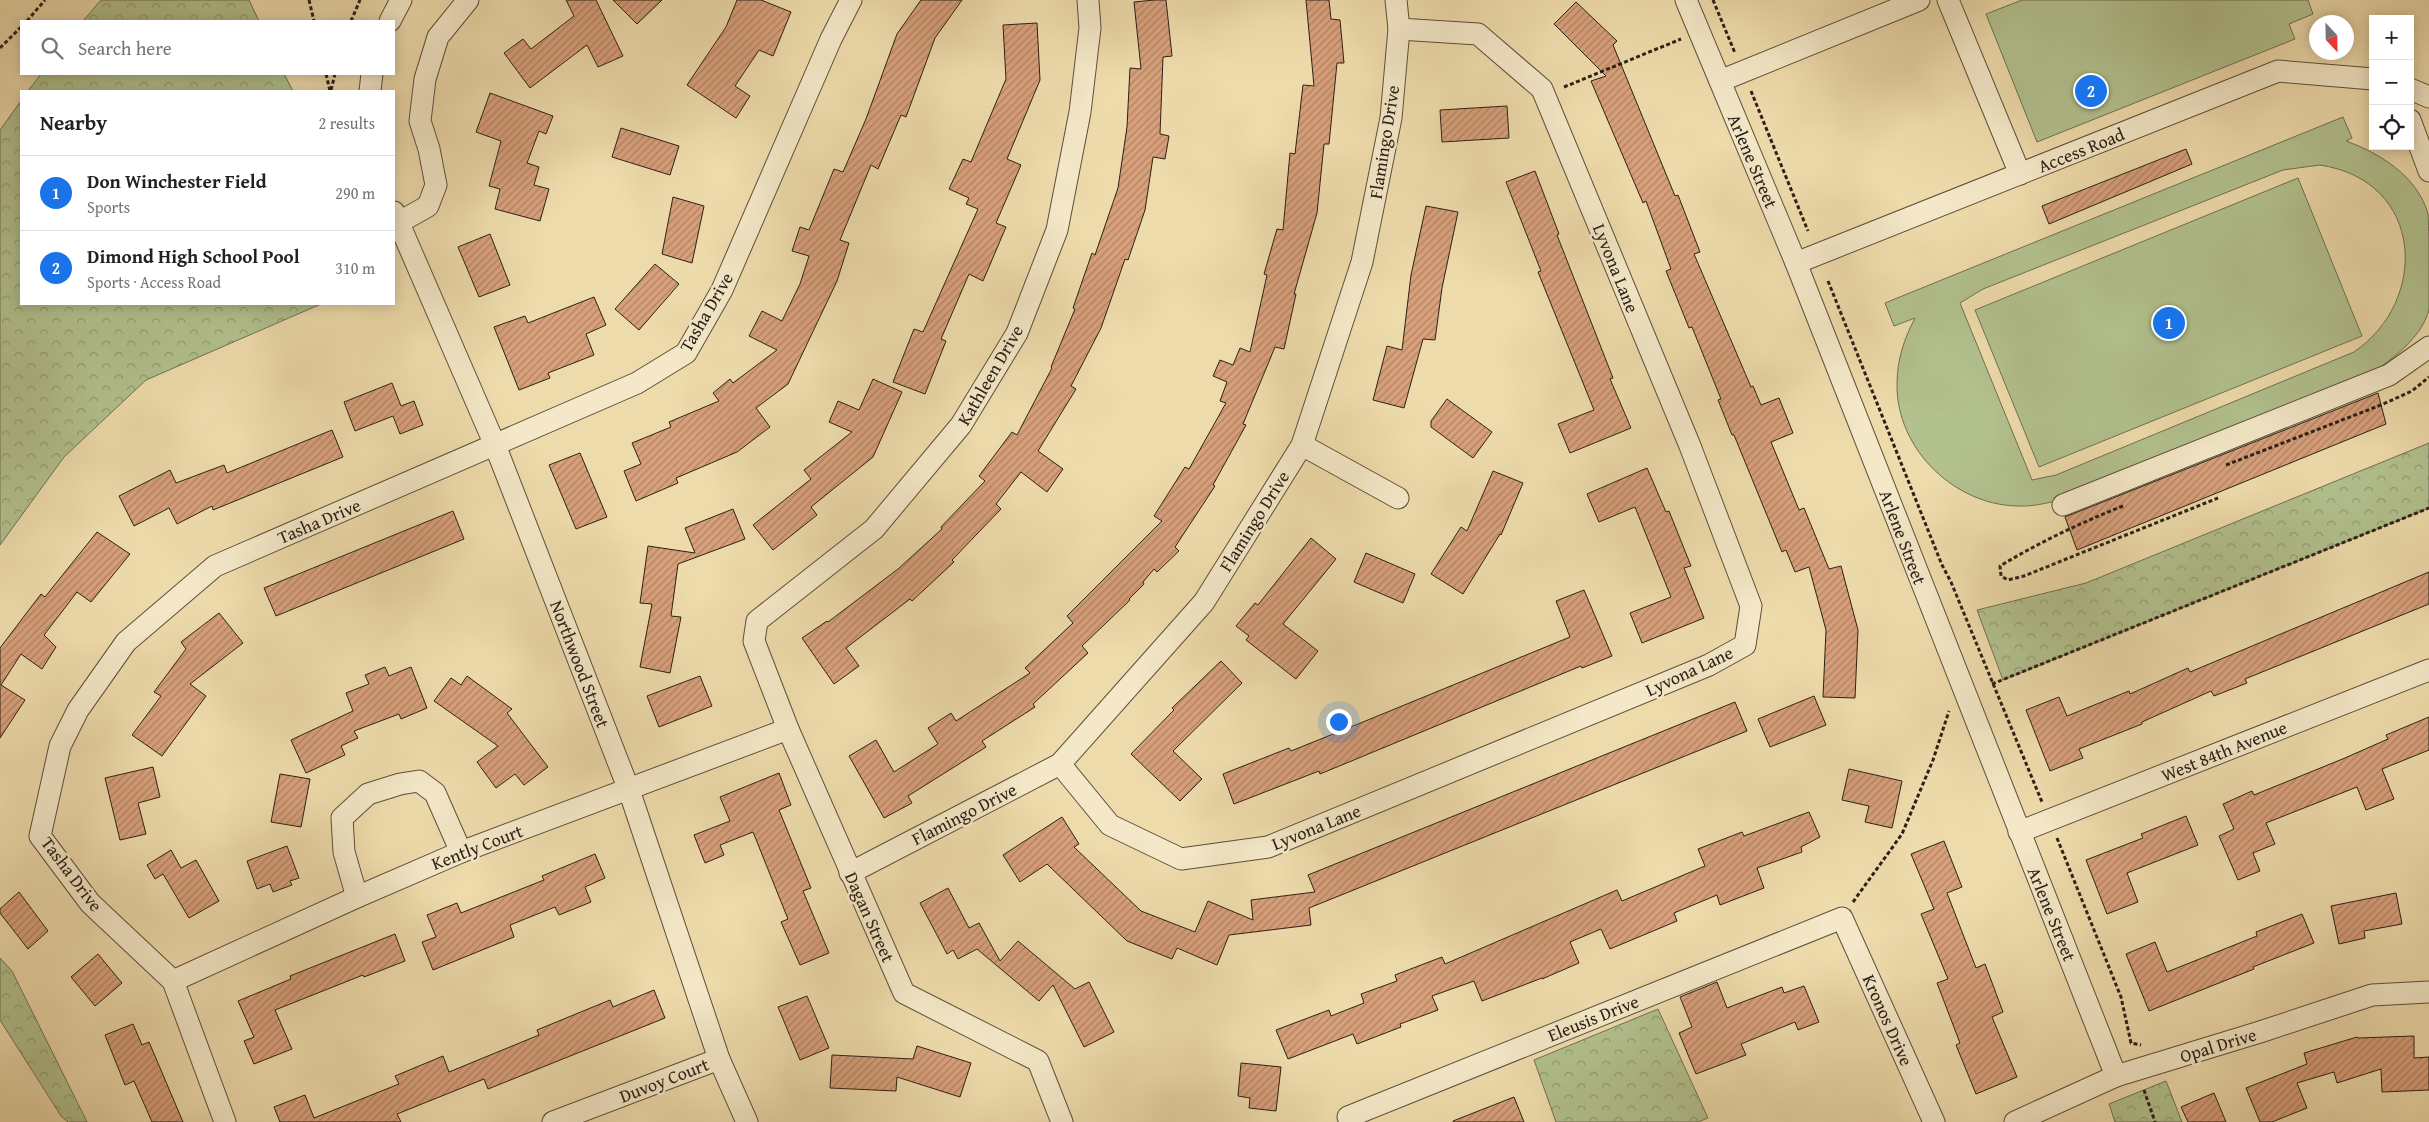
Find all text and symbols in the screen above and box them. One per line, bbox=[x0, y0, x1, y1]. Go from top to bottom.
north arrow bbox=[2309, 15, 2354, 60]
map controls bbox=[2369, 15, 2414, 150]
button: + bbox=[2369, 15, 2414, 60]
search box bbox=[20, 20, 395, 75]
icon: search bbox=[38, 34, 66, 62]
text: Search here bbox=[78, 34, 172, 62]
button: − bbox=[2369, 60, 2414, 105]
pin: 2 bbox=[2075, 72, 2107, 110]
street label: Flamingo Drive bbox=[1362, 83, 1406, 201]
button: locate bbox=[2369, 105, 2414, 150]
text: Nearby bbox=[40, 107, 107, 138]
street label: Arlene Street bbox=[1721, 110, 1785, 213]
text: 2 results bbox=[318, 111, 375, 135]
street label: Access Road bbox=[2034, 120, 2129, 180]
text: Don Winchester Field bbox=[87, 167, 267, 195]
text: 1 bbox=[52, 181, 60, 205]
text: 290 m bbox=[335, 181, 375, 205]
text: Sports bbox=[87, 195, 130, 219]
street label: Lyvona Lane bbox=[1586, 219, 1646, 317]
text: Dimond High School Pool bbox=[87, 242, 300, 270]
text: 2 bbox=[52, 256, 60, 280]
text: 310 m bbox=[335, 256, 375, 280]
street label: Tasha Drive bbox=[672, 267, 740, 357]
text: Sports · Access Road bbox=[87, 270, 221, 294]
pin: 1 bbox=[2153, 304, 2185, 342]
street label: Kathleen Drive bbox=[950, 320, 1030, 430]
street label: Flamingo Drive bbox=[1212, 465, 1296, 577]
street label: Arlene Street bbox=[1872, 486, 1934, 589]
street label: Tasha Drive bbox=[273, 491, 365, 551]
street label: Northwood Street bbox=[543, 596, 617, 732]
street label: Lyvona Lane bbox=[1641, 639, 1737, 703]
your location bbox=[1326, 709, 1352, 735]
street label: West 84th Avenue bbox=[2157, 713, 2291, 789]
street label: Flamingo Drive bbox=[907, 776, 1021, 852]
street label: Lyvona Lane bbox=[1267, 797, 1365, 857]
street label: Kently Court bbox=[427, 817, 527, 877]
street label: Tasha Drive bbox=[35, 831, 109, 917]
street label: Arlene Street bbox=[2021, 863, 2083, 966]
street label: Dagan Street bbox=[838, 867, 902, 967]
street label: Kronos Drive bbox=[1856, 970, 1920, 1070]
street label: Eleusis Drive bbox=[1543, 987, 1643, 1049]
street label: Opal Drive bbox=[2176, 1021, 2260, 1069]
street label: Duvoy Court bbox=[615, 1050, 713, 1109]

